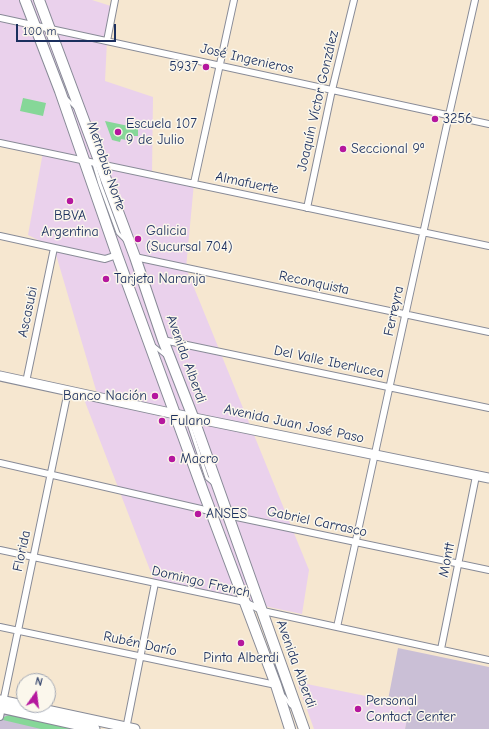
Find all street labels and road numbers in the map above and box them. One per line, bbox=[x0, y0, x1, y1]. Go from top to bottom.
street label: Joaquín Víctor González bbox=[294, 29, 342, 173]
street label: José Ingenieros bbox=[199, 40, 295, 78]
street label: Metrobus Norte bbox=[83, 119, 129, 213]
street label: Almafuerte bbox=[214, 168, 280, 198]
street label: Reconquista bbox=[277, 267, 351, 299]
street label: Ferreyra bbox=[380, 284, 408, 338]
street label: Ascasubi bbox=[14, 285, 42, 339]
street label: Avenida Alberdi bbox=[162, 313, 210, 405]
street label: Del Valle Iberlucea bbox=[272, 342, 386, 382]
street label: Avenida Juan José Paso bbox=[222, 401, 366, 447]
street label: Gabriel Carrasco bbox=[265, 503, 369, 541]
street label: Florida bbox=[9, 529, 35, 573]
street label: Montt bbox=[435, 541, 459, 579]
street label: Domingo French bbox=[150, 563, 252, 601]
street label: Avenida Alberdi bbox=[272, 618, 320, 710]
street label: Rubén Darío bbox=[102, 628, 178, 660]

